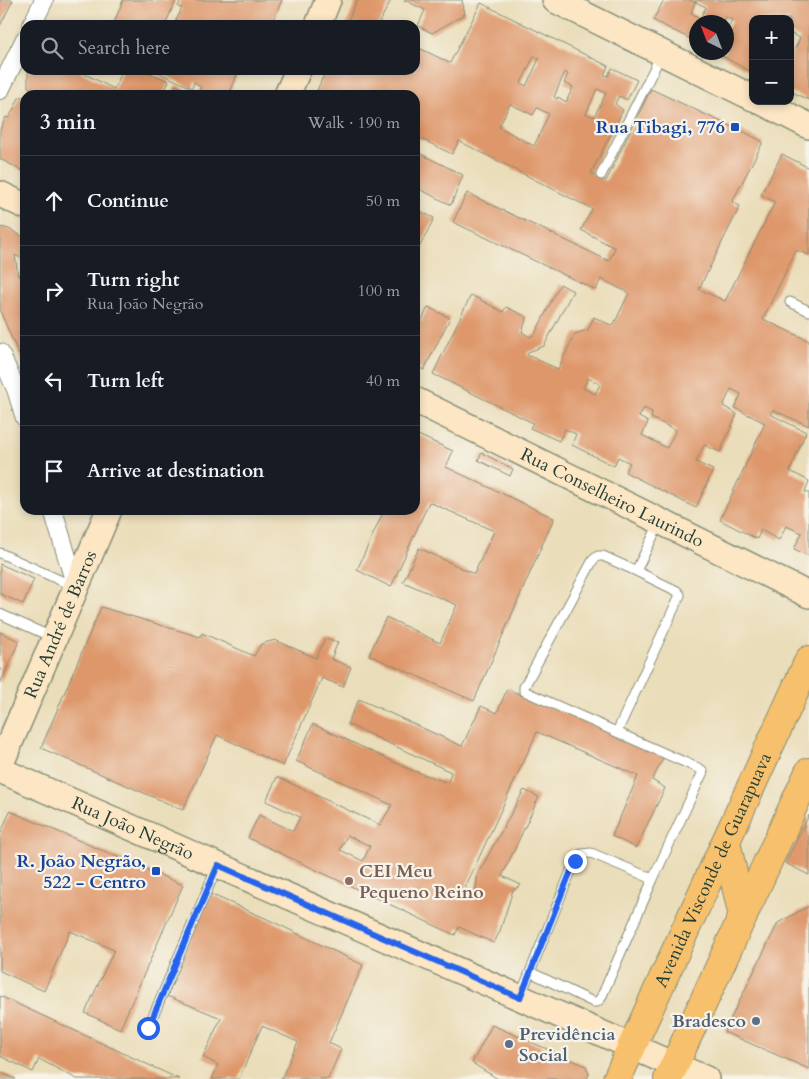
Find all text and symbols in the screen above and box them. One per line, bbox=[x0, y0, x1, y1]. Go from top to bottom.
north arrow bbox=[689, 15, 734, 60]
map controls bbox=[749, 15, 794, 105]
button: + bbox=[749, 15, 794, 60]
search box bbox=[20, 20, 420, 75]
icon: search bbox=[38, 34, 66, 62]
text: Search here bbox=[78, 35, 170, 61]
button: − bbox=[749, 60, 794, 105]
text: 3 min bbox=[40, 108, 96, 137]
text: Walk · 190 m bbox=[308, 112, 400, 134]
place label: Rua Tibagi, 776 bbox=[596, 115, 725, 140]
marker: Rua Tibagi, 776 bbox=[729, 121, 741, 133]
icon: ahead bbox=[40, 187, 68, 215]
text: Continue bbox=[87, 188, 169, 214]
text: 50 m bbox=[366, 190, 400, 212]
text: Turn right bbox=[87, 267, 179, 293]
icon: right bbox=[40, 277, 68, 305]
text: 100 m bbox=[358, 280, 400, 302]
text: Rua João Negrão bbox=[87, 293, 203, 315]
icon: left bbox=[40, 367, 68, 395]
text: Turn left bbox=[87, 368, 164, 394]
text: 40 m bbox=[366, 370, 400, 392]
street label: Rua Conselheiro Laurindo bbox=[516, 442, 708, 554]
icon: arrive bbox=[40, 457, 68, 485]
text: Arrive at destination bbox=[87, 458, 264, 484]
street label: Rua André de Barros bbox=[18, 547, 103, 702]
street label: Avenida Visconde de Guarapuava bbox=[649, 748, 778, 992]
street label: Rua João Negrão bbox=[68, 791, 198, 866]
place label: R. João Negrão, 522 - Centro bbox=[16, 849, 146, 895]
route end bbox=[564, 850, 587, 873]
place label: CEI Meu Pequeno Reino bbox=[359, 859, 484, 905]
marker: R. João Negrão, 522 - Centro bbox=[150, 865, 162, 877]
marker: CEI Meu Pequeno Reino bbox=[343, 875, 355, 887]
place label: Bradesco bbox=[672, 1009, 746, 1034]
marker: Bradesco bbox=[750, 1015, 762, 1027]
route start bbox=[137, 1017, 160, 1040]
place label: Previdência Social bbox=[519, 1022, 615, 1068]
marker: Previdência Social bbox=[503, 1038, 515, 1050]

